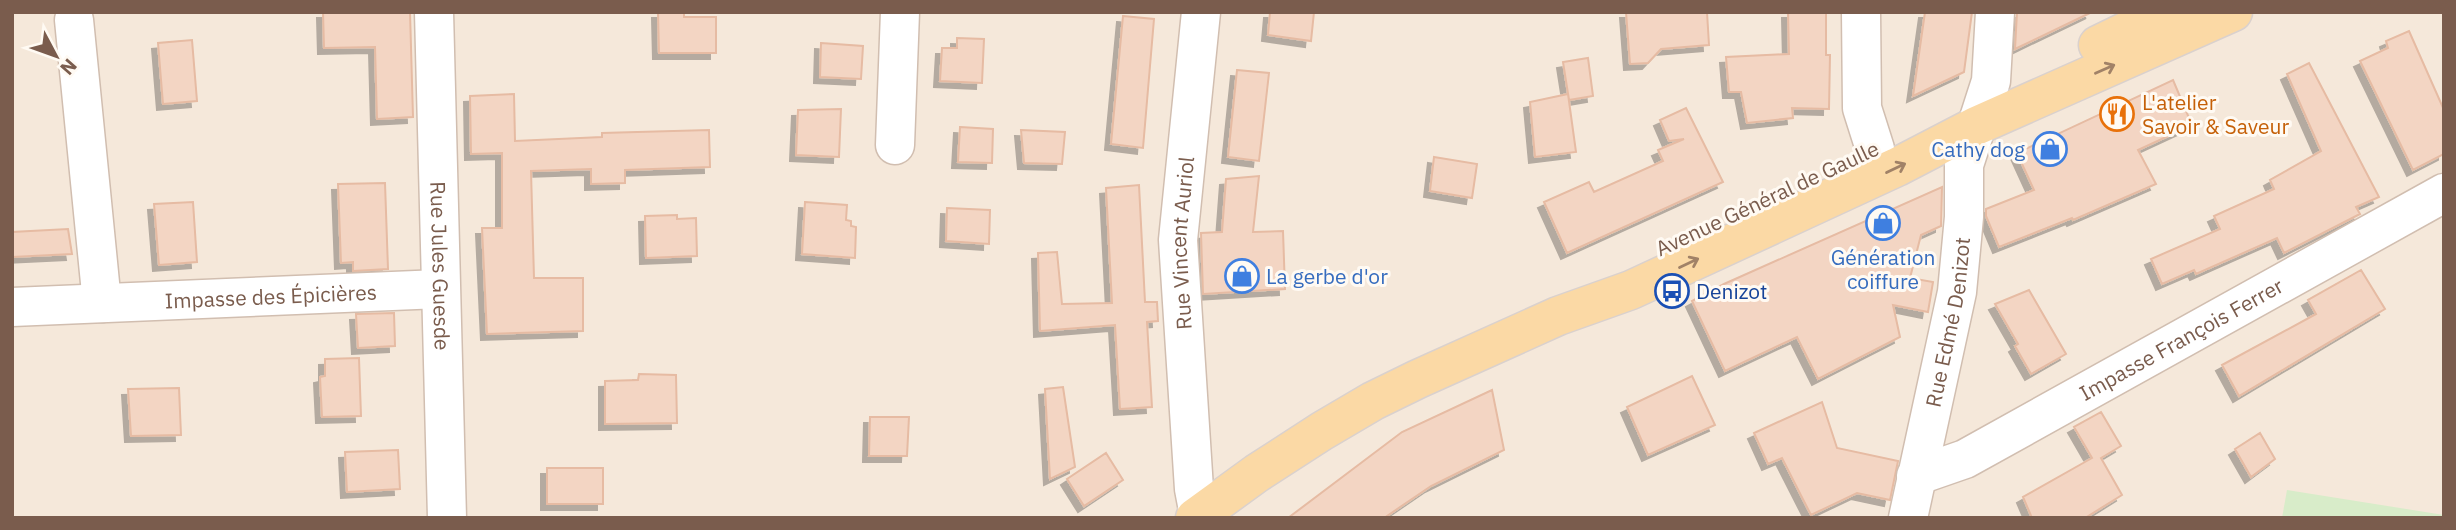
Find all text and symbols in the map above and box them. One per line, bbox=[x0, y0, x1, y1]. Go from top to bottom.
north arrow bbox=[21, 21, 91, 91]
text: N bbox=[55, 54, 82, 80]
one-way arrow bbox=[2094, 62, 2116, 75]
place label: L'atelier Savoir & Saveur bbox=[2142, 88, 2289, 140]
restaurant icon: L'atelier Savoir & Saveur bbox=[2098, 95, 2136, 133]
shop icon: Cathy dog bbox=[2031, 130, 2069, 168]
street label: Avenue Général de Gaulle bbox=[1651, 134, 1883, 262]
place label: Cathy dog bbox=[1931, 135, 2025, 163]
street label: Rue Vincent Auriol bbox=[1164, 155, 1200, 331]
one-way arrow bbox=[1885, 160, 1906, 173]
street label: Rue Jules Guesde bbox=[424, 181, 457, 351]
shop icon: Génération coiffure bbox=[1864, 204, 1902, 242]
street label: Rue Edmé Denizot bbox=[1918, 236, 1976, 410]
place label: Génération coiffure bbox=[1831, 243, 1935, 295]
one-way arrow bbox=[1678, 256, 1699, 269]
shop icon: La gerbe d'or bbox=[1223, 257, 1261, 295]
place label: La gerbe d'or bbox=[1266, 262, 1388, 290]
street label: Impasse François Ferrer bbox=[2074, 271, 2288, 407]
bus stop icon: Denizot bbox=[1653, 272, 1691, 310]
place label: Denizot bbox=[1696, 277, 1767, 305]
street label: Impasse des Épicières bbox=[164, 278, 377, 315]

